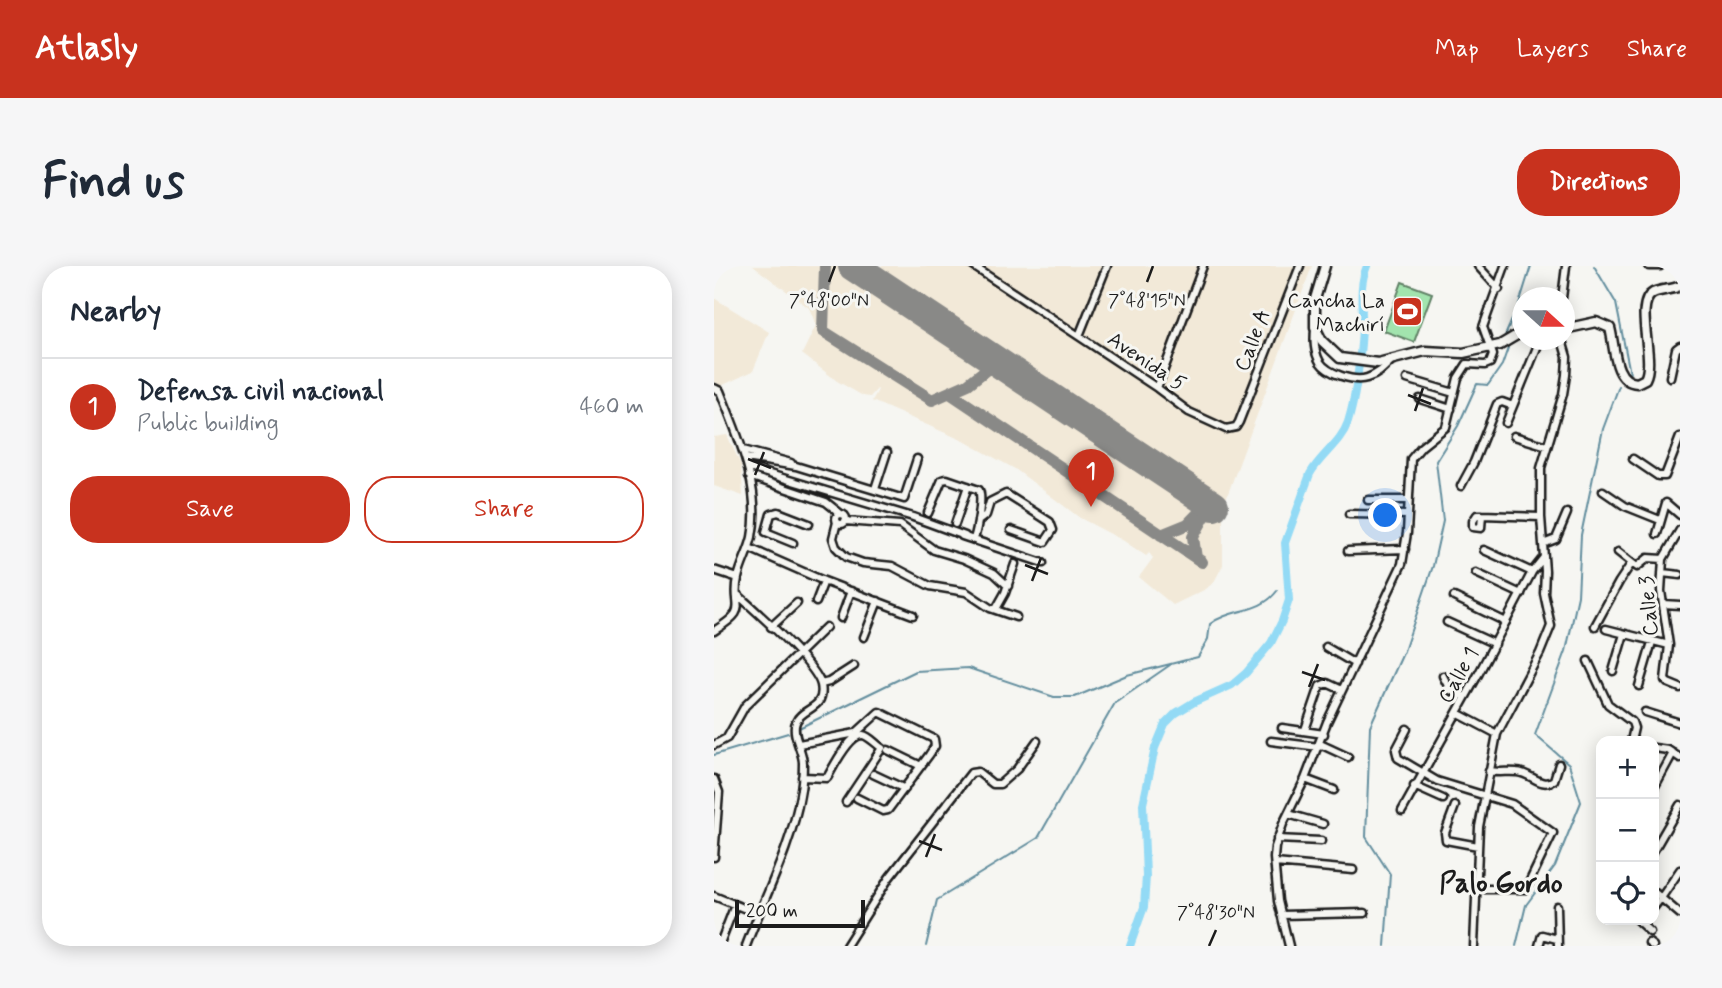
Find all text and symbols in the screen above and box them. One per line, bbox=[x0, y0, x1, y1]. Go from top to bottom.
text: Atlasly bbox=[35, 27, 138, 71]
text: Map bbox=[1435, 34, 1479, 65]
text: Layers bbox=[1517, 34, 1589, 65]
text: Share bbox=[1627, 34, 1687, 65]
button: Directions bbox=[1517, 149, 1680, 216]
text: Find us bbox=[42, 150, 185, 215]
place label: Cancha La Machirí bbox=[1287, 287, 1385, 339]
north arrow bbox=[1512, 287, 1575, 350]
text: 7°48'00"N bbox=[789, 289, 869, 313]
text: 7°48'15"N bbox=[1108, 289, 1186, 313]
text: Nearby bbox=[70, 292, 161, 331]
sports icon: Cancha La Machirí bbox=[1391, 295, 1425, 329]
street label: Calle A bbox=[1228, 305, 1278, 375]
street label: Avenida 5 bbox=[1102, 325, 1191, 398]
text: Defensa civil nacional bbox=[137, 375, 384, 409]
text: 1 bbox=[88, 392, 98, 422]
text: 460 m bbox=[580, 392, 644, 422]
text: Public building bbox=[137, 409, 279, 439]
pin: 1 bbox=[1068, 449, 1114, 507]
button: Save bbox=[70, 476, 350, 543]
button: Share bbox=[364, 476, 644, 543]
your location bbox=[1368, 498, 1402, 532]
street label: Calle 3 bbox=[1632, 574, 1666, 637]
street label: Calle 1 bbox=[1432, 642, 1486, 709]
map controls bbox=[1596, 736, 1659, 925]
button: + bbox=[1596, 736, 1659, 799]
button: − bbox=[1596, 799, 1659, 862]
button: locate bbox=[1596, 862, 1659, 925]
district label: Palo Gordo bbox=[1439, 866, 1563, 903]
scale bar bbox=[735, 897, 864, 929]
text: 200 m bbox=[746, 899, 798, 924]
text: 7°48'30"N bbox=[1177, 901, 1255, 925]

